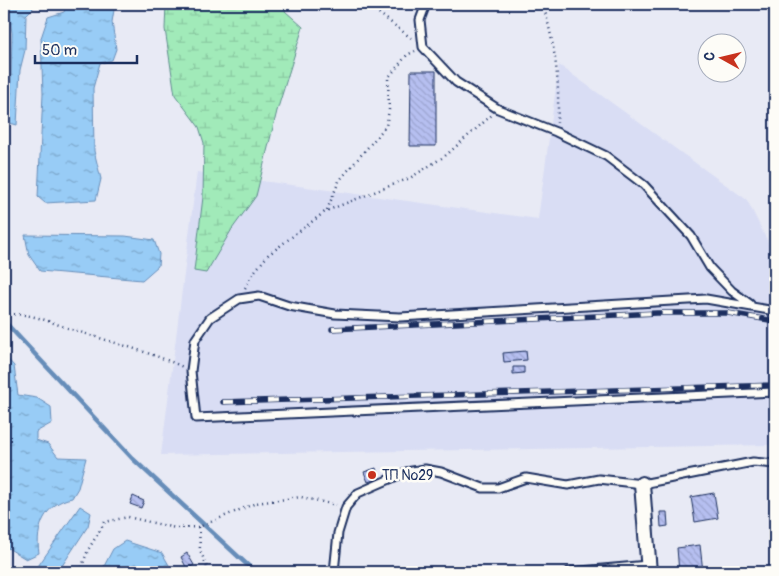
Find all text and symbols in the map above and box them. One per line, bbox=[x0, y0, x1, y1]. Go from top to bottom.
scale bar bbox=[35, 32, 138, 64]
north arrow bbox=[696, 32, 746, 82]
text: 50 m bbox=[42, 41, 77, 60]
text: С bbox=[701, 50, 719, 62]
place label: ТП №29 bbox=[382, 467, 433, 484]
marker: ТП №29 bbox=[366, 469, 378, 481]

